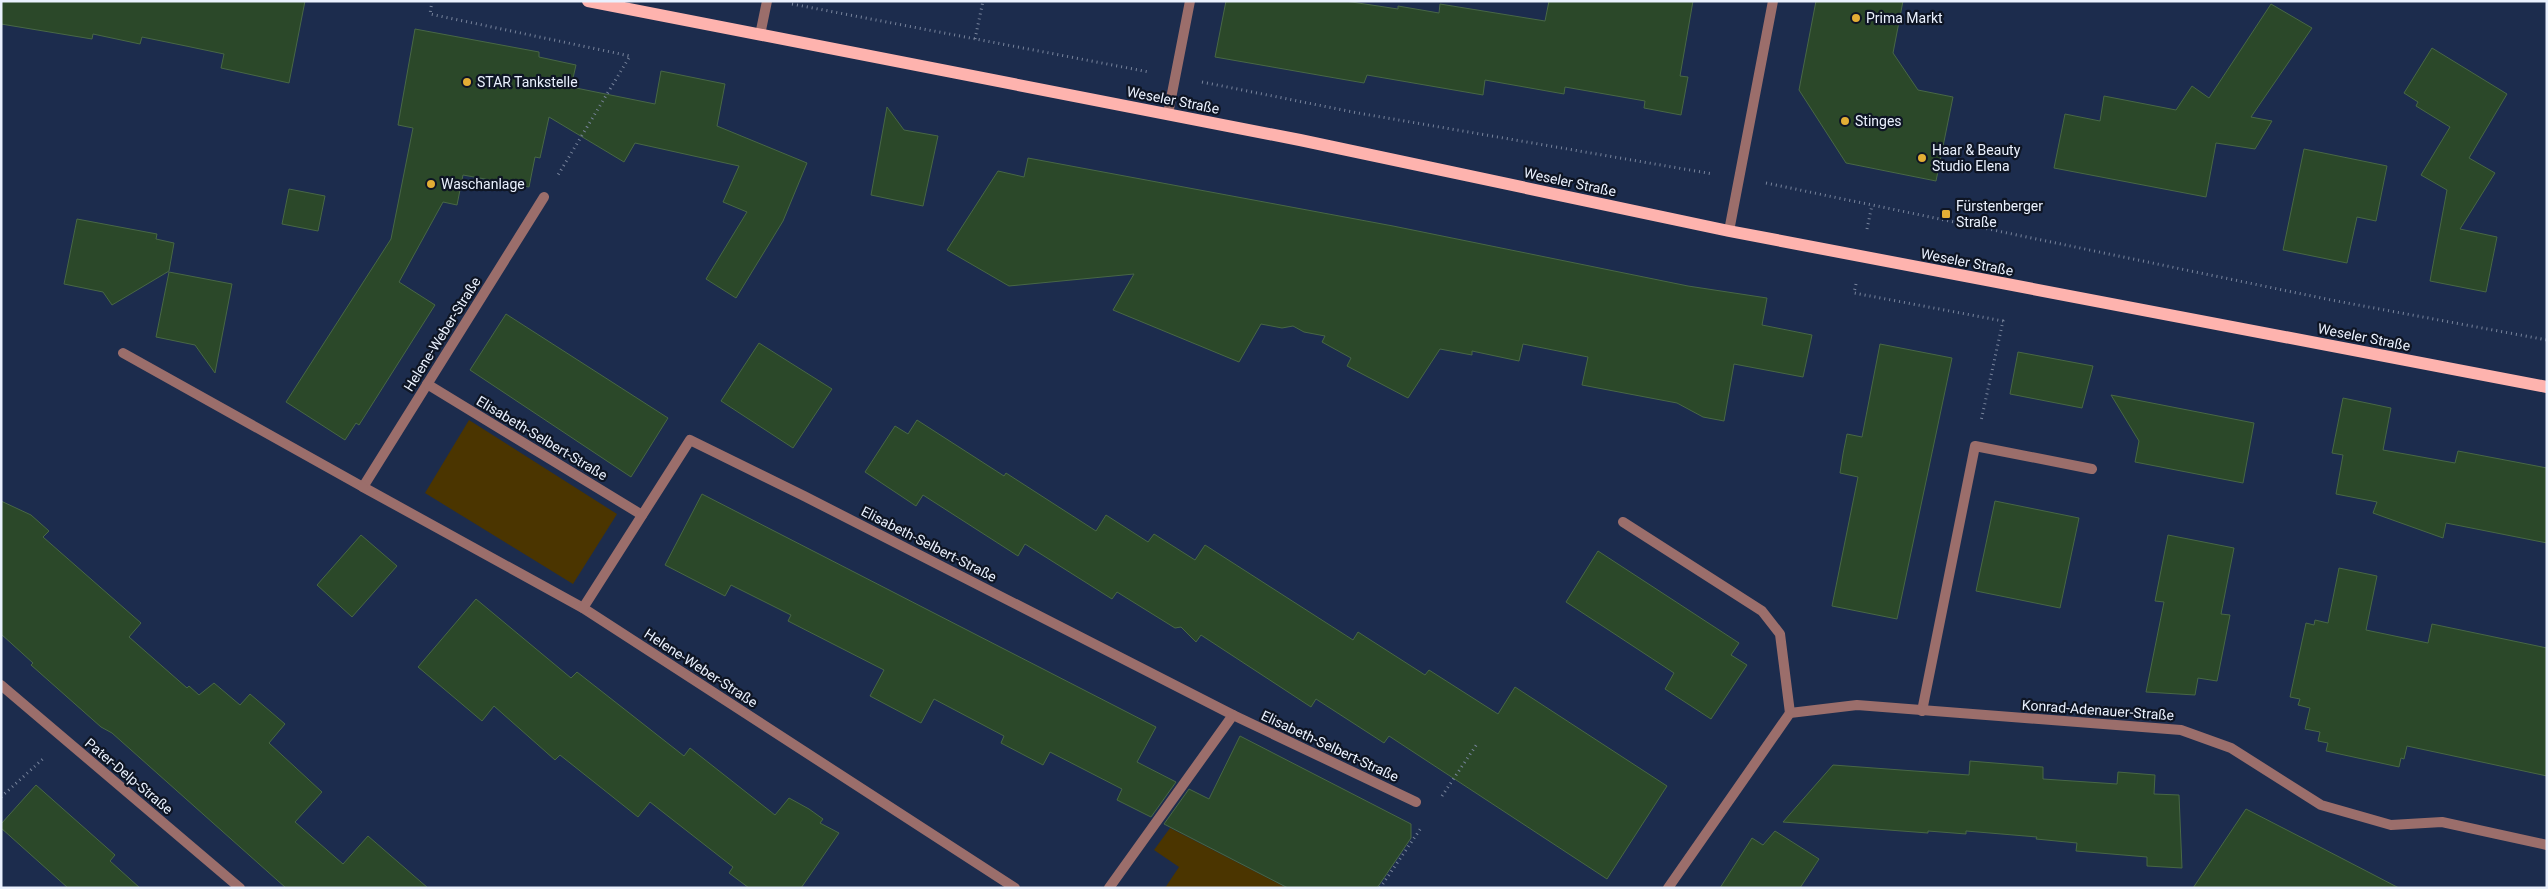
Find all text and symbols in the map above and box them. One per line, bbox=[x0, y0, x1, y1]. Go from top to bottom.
place label: Prima Markt bbox=[1866, 10, 1943, 26]
marker: Prima Markt bbox=[1850, 12, 1862, 24]
place label: STAR Tankstelle bbox=[477, 74, 578, 90]
marker: STAR Tankstelle bbox=[461, 76, 473, 88]
street label: Weseler Straße bbox=[1125, 83, 1221, 117]
place label: Stinges bbox=[1855, 113, 1902, 129]
marker: Stinges bbox=[1839, 115, 1851, 127]
place label: Haar & Beauty Studio Elena bbox=[1932, 142, 2021, 174]
marker: Haar & Beauty Studio Elena bbox=[1916, 152, 1928, 164]
street label: Weseler Straße bbox=[1522, 164, 1618, 200]
place label: Waschanlage bbox=[441, 176, 525, 192]
marker: Waschanlage bbox=[425, 178, 437, 190]
place label: Fürstenberger Straße bbox=[1956, 198, 2043, 230]
marker: Fürstenberger Straße bbox=[1940, 208, 1952, 220]
street label: Weseler Straße bbox=[1919, 245, 2015, 279]
street label: Helene-Weber-Straße bbox=[400, 274, 484, 394]
street label: Weseler Straße bbox=[2316, 320, 2412, 354]
street label: Elisabeth-Selbert-Straße bbox=[474, 393, 610, 483]
street label: Elisabeth-Selbert-Straße bbox=[859, 503, 999, 585]
street label: Helene-Weber-Straße bbox=[641, 625, 761, 711]
street label: Konrad-Adenauer-Straße bbox=[2021, 697, 2175, 723]
street label: Elisabeth-Selbert-Straße bbox=[1259, 707, 1401, 785]
street label: Pater-Delp-Straße bbox=[82, 735, 176, 817]

